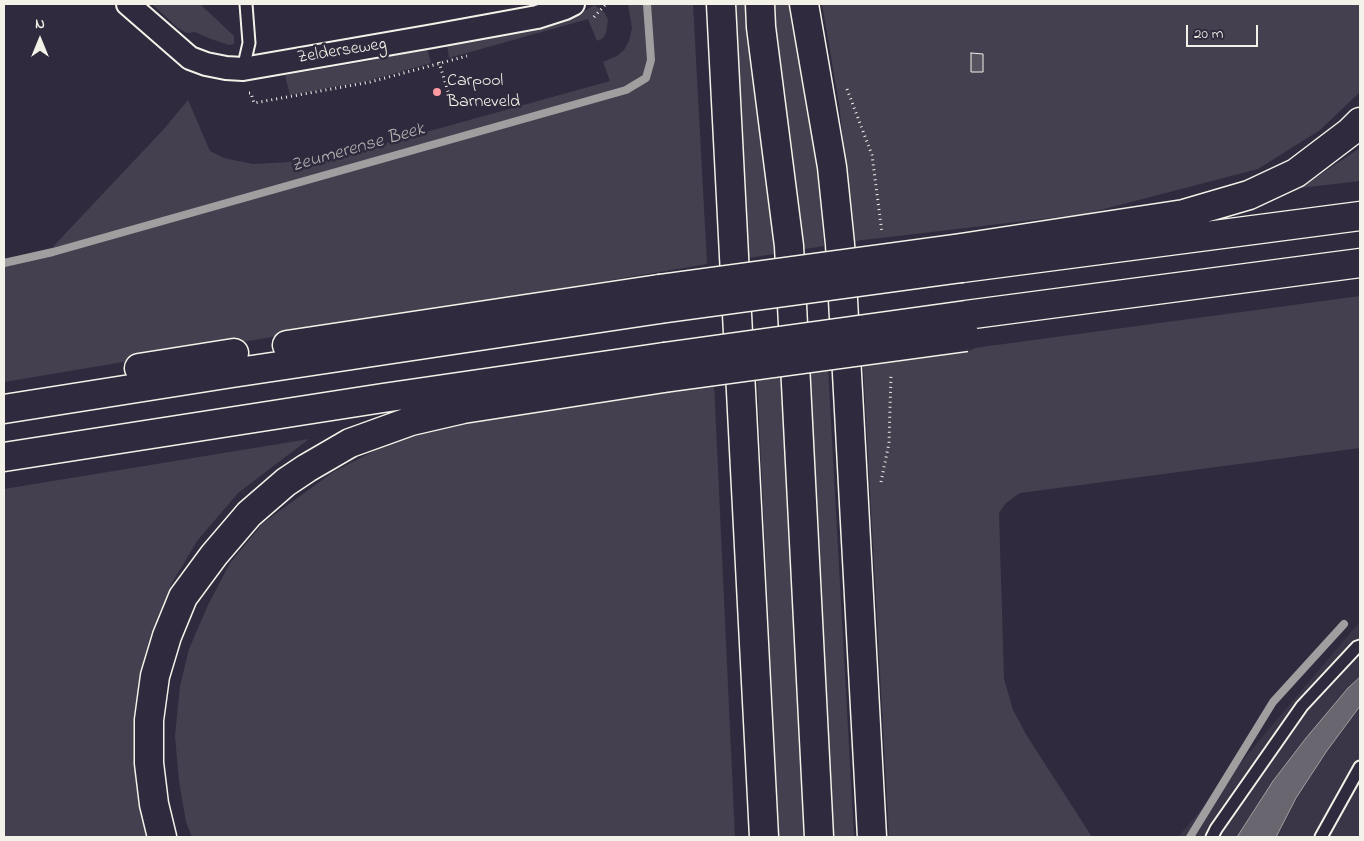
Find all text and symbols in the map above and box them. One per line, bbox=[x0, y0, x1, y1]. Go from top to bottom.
text: N bbox=[35, 14, 45, 35]
north arrow bbox=[15, 15, 65, 65]
scale bar bbox=[1189, 15, 1262, 47]
text: 20 m bbox=[1194, 23, 1223, 45]
street label: Zelderseweg bbox=[296, 34, 388, 70]
place label: Carpool Barneveld bbox=[447, 71, 520, 114]
marker: Carpool Barneveld bbox=[431, 86, 443, 98]
water label: Zeumerense Beek bbox=[288, 119, 428, 179]

